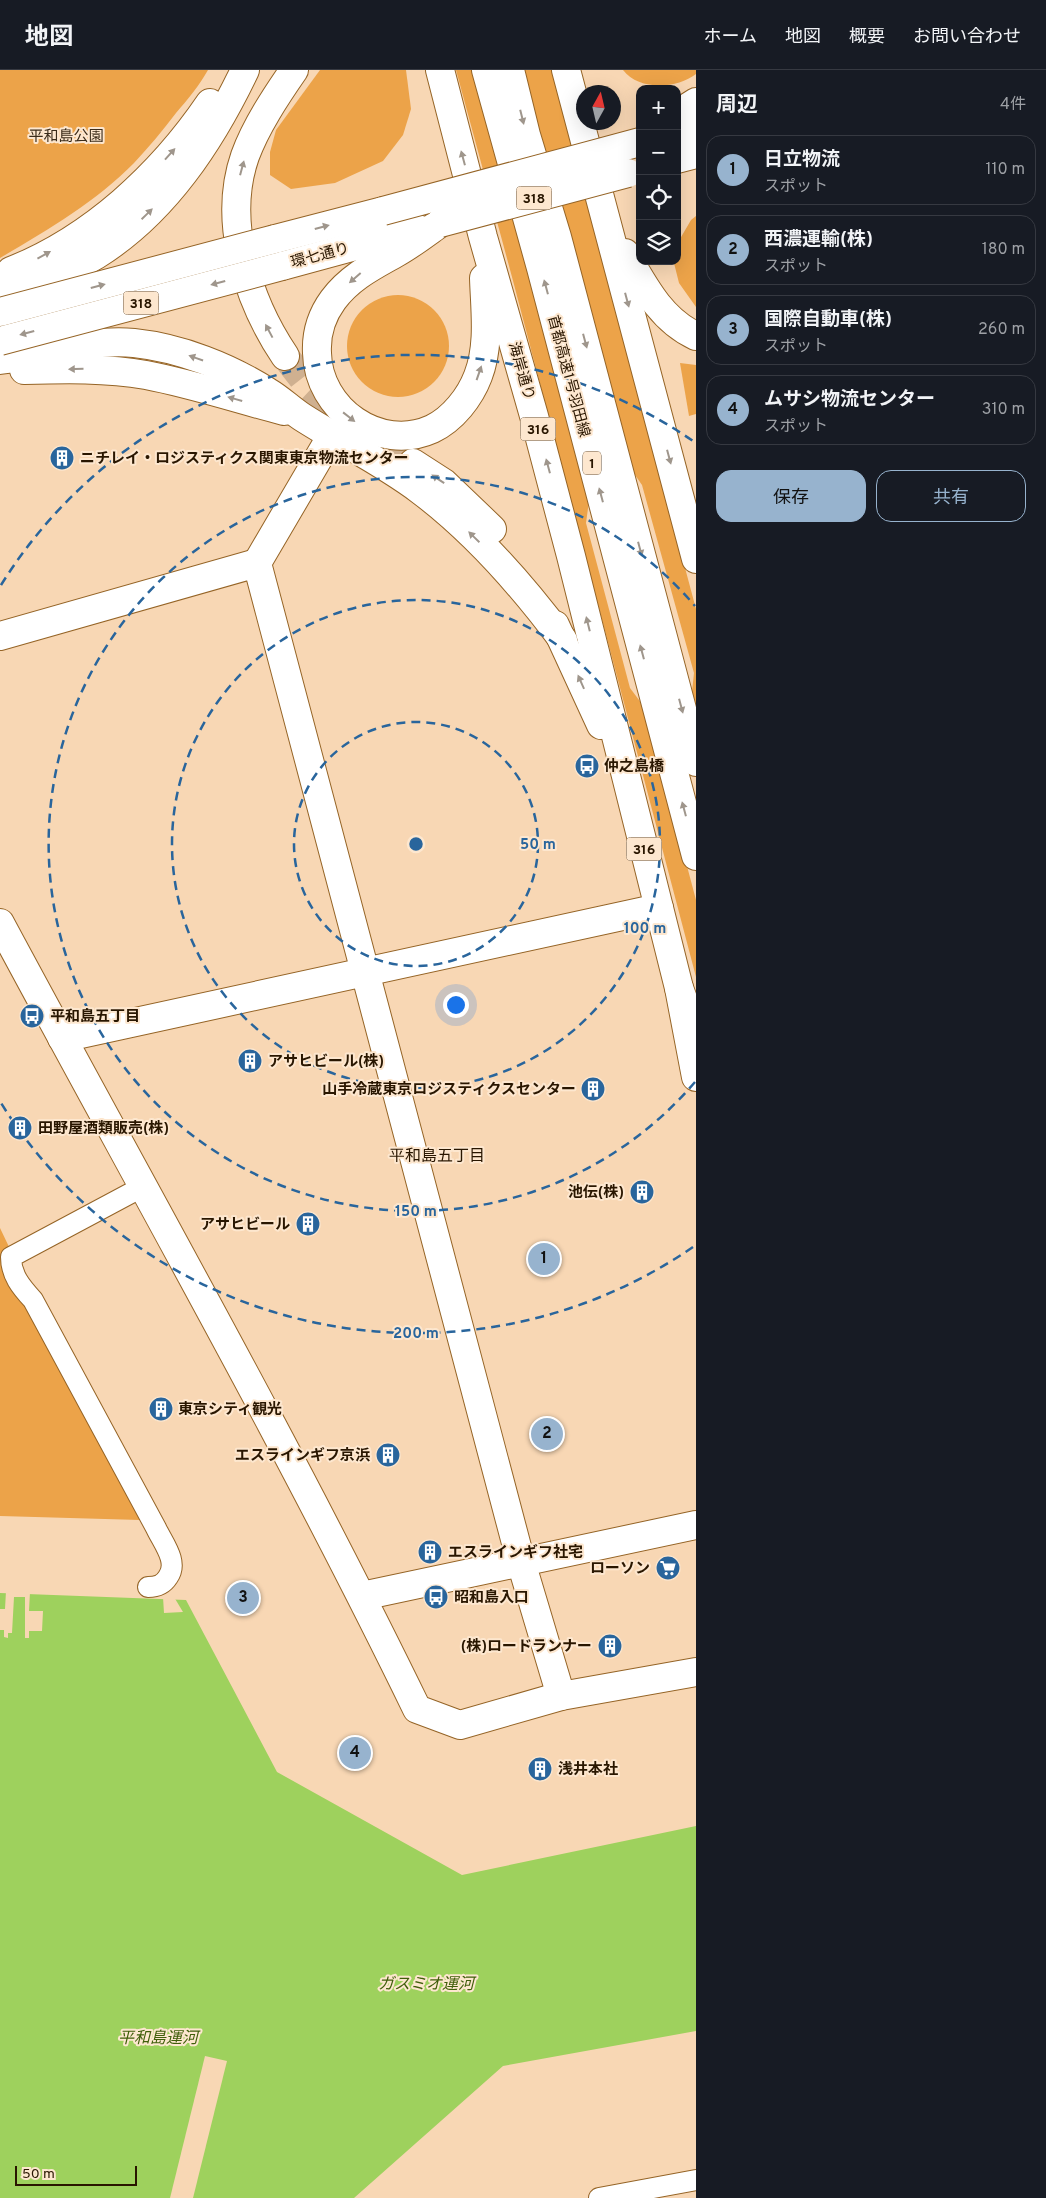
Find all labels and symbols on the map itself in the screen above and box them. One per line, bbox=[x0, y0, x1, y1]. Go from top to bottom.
north arrow bbox=[576, 85, 621, 130]
one-way arrow bbox=[518, 110, 526, 125]
park label: 平和島公園 bbox=[28, 128, 104, 147]
one-way arrow bbox=[164, 149, 176, 161]
one-way arrow bbox=[459, 150, 467, 165]
one-way arrow bbox=[239, 161, 247, 176]
road number: 318 bbox=[516, 186, 552, 210]
one-way arrow bbox=[140, 208, 152, 220]
one-way arrow bbox=[314, 223, 329, 231]
street label: 環七通り bbox=[289, 240, 352, 273]
one-way arrow bbox=[38, 251, 51, 260]
one-way arrow bbox=[349, 272, 361, 283]
one-way arrow bbox=[210, 279, 225, 287]
one-way arrow bbox=[542, 279, 550, 294]
one-way arrow bbox=[90, 282, 105, 290]
road number: 318 bbox=[124, 292, 158, 314]
one-way arrow bbox=[624, 293, 632, 308]
street label: 首都高速1号羽田線 bbox=[542, 313, 593, 440]
one-way arrow bbox=[265, 324, 273, 339]
one-way arrow bbox=[19, 330, 34, 338]
one-way arrow bbox=[581, 334, 589, 349]
street label: 海岸通り bbox=[503, 340, 538, 403]
one-way arrow bbox=[189, 354, 204, 361]
one-way arrow bbox=[68, 365, 84, 373]
one-way arrow bbox=[475, 365, 483, 380]
one-way arrow bbox=[228, 394, 243, 402]
one-way arrow bbox=[342, 412, 355, 423]
road number: 316 bbox=[520, 418, 556, 440]
building icon: ニチレイ・ロジスティクス関東東京物流センター bbox=[49, 445, 75, 471]
place label: ニチレイ・ロジスティクス関東東京物流センター bbox=[80, 450, 409, 469]
one-way arrow bbox=[665, 450, 673, 465]
road number: 1 bbox=[583, 452, 601, 474]
one-way arrow bbox=[543, 459, 551, 474]
one-way arrow bbox=[431, 475, 444, 484]
one-way arrow bbox=[596, 487, 604, 502]
one-way arrow bbox=[468, 531, 480, 543]
one-way arrow bbox=[636, 541, 644, 556]
one-way arrow bbox=[584, 616, 592, 631]
one-way arrow bbox=[638, 644, 646, 659]
one-way arrow bbox=[577, 675, 585, 689]
one-way arrow bbox=[677, 699, 685, 714]
bus stop icon: 仲之島橋 bbox=[574, 753, 600, 779]
place label: 仲之島橋 bbox=[604, 757, 665, 777]
one-way arrow bbox=[679, 801, 687, 816]
centre of rings bbox=[407, 835, 425, 853]
text: 50 m bbox=[520, 836, 556, 855]
road number: 316 bbox=[626, 838, 662, 861]
text: 100 m bbox=[624, 920, 666, 939]
your location bbox=[443, 992, 469, 1018]
bus stop icon: 平和島五丁目 bbox=[19, 1003, 45, 1029]
place label: 平和島五丁目 bbox=[50, 1007, 140, 1027]
building icon: アサヒビール(株) bbox=[237, 1048, 263, 1074]
place label: アサヒビール(株) bbox=[268, 1053, 384, 1072]
building icon: 山手冷蔵東京ロジスティクスセンター bbox=[580, 1076, 606, 1102]
place label: 山手冷蔵東京ロジスティクスセンター bbox=[322, 1081, 576, 1100]
building icon: 田野屋酒類販売(株) bbox=[7, 1115, 33, 1141]
place label: 田野屋酒類販売(株) bbox=[38, 1120, 169, 1139]
district label: 平和島五丁目 bbox=[389, 1147, 485, 1167]
building icon: 池伝(株) bbox=[629, 1179, 655, 1205]
place label: 池伝(株) bbox=[568, 1184, 624, 1203]
text: 150 m bbox=[395, 1203, 437, 1222]
building icon: アサヒビール bbox=[295, 1211, 321, 1237]
place label: アサヒビール bbox=[200, 1216, 290, 1235]
pin: 1 bbox=[528, 1240, 560, 1278]
text: 200 m bbox=[393, 1325, 439, 1344]
building icon: 東京シティ観光 bbox=[148, 1396, 174, 1422]
place label: 東京シティ観光 bbox=[178, 1401, 282, 1420]
pin: 2 bbox=[531, 1415, 563, 1453]
building icon: エスラインギフ京浜 bbox=[375, 1442, 401, 1468]
place label: エスラインギフ京浜 bbox=[235, 1446, 371, 1466]
building icon: エスラインギフ社宅 bbox=[417, 1539, 443, 1565]
place label: エスラインギフ社宅 bbox=[448, 1543, 583, 1563]
supermarket icon: ローソン bbox=[655, 1555, 681, 1581]
place label: ローソン bbox=[590, 1560, 650, 1579]
pin: 3 bbox=[227, 1579, 259, 1617]
bus stop icon: 昭和島入口 bbox=[423, 1584, 449, 1610]
place label: 昭和島入口 bbox=[454, 1588, 529, 1608]
building icon: (株)ロードランナー bbox=[597, 1633, 623, 1659]
place label: (株)ロードランナー bbox=[461, 1638, 592, 1657]
pin: 4 bbox=[339, 1734, 371, 1772]
building icon: 浅井本社 bbox=[527, 1756, 553, 1782]
place label: 浅井本社 bbox=[558, 1760, 618, 1780]
water label: ガスミオ運河 bbox=[378, 1975, 477, 1995]
water label: 平和島運河 bbox=[118, 2029, 201, 2049]
scale bar bbox=[15, 2163, 138, 2186]

